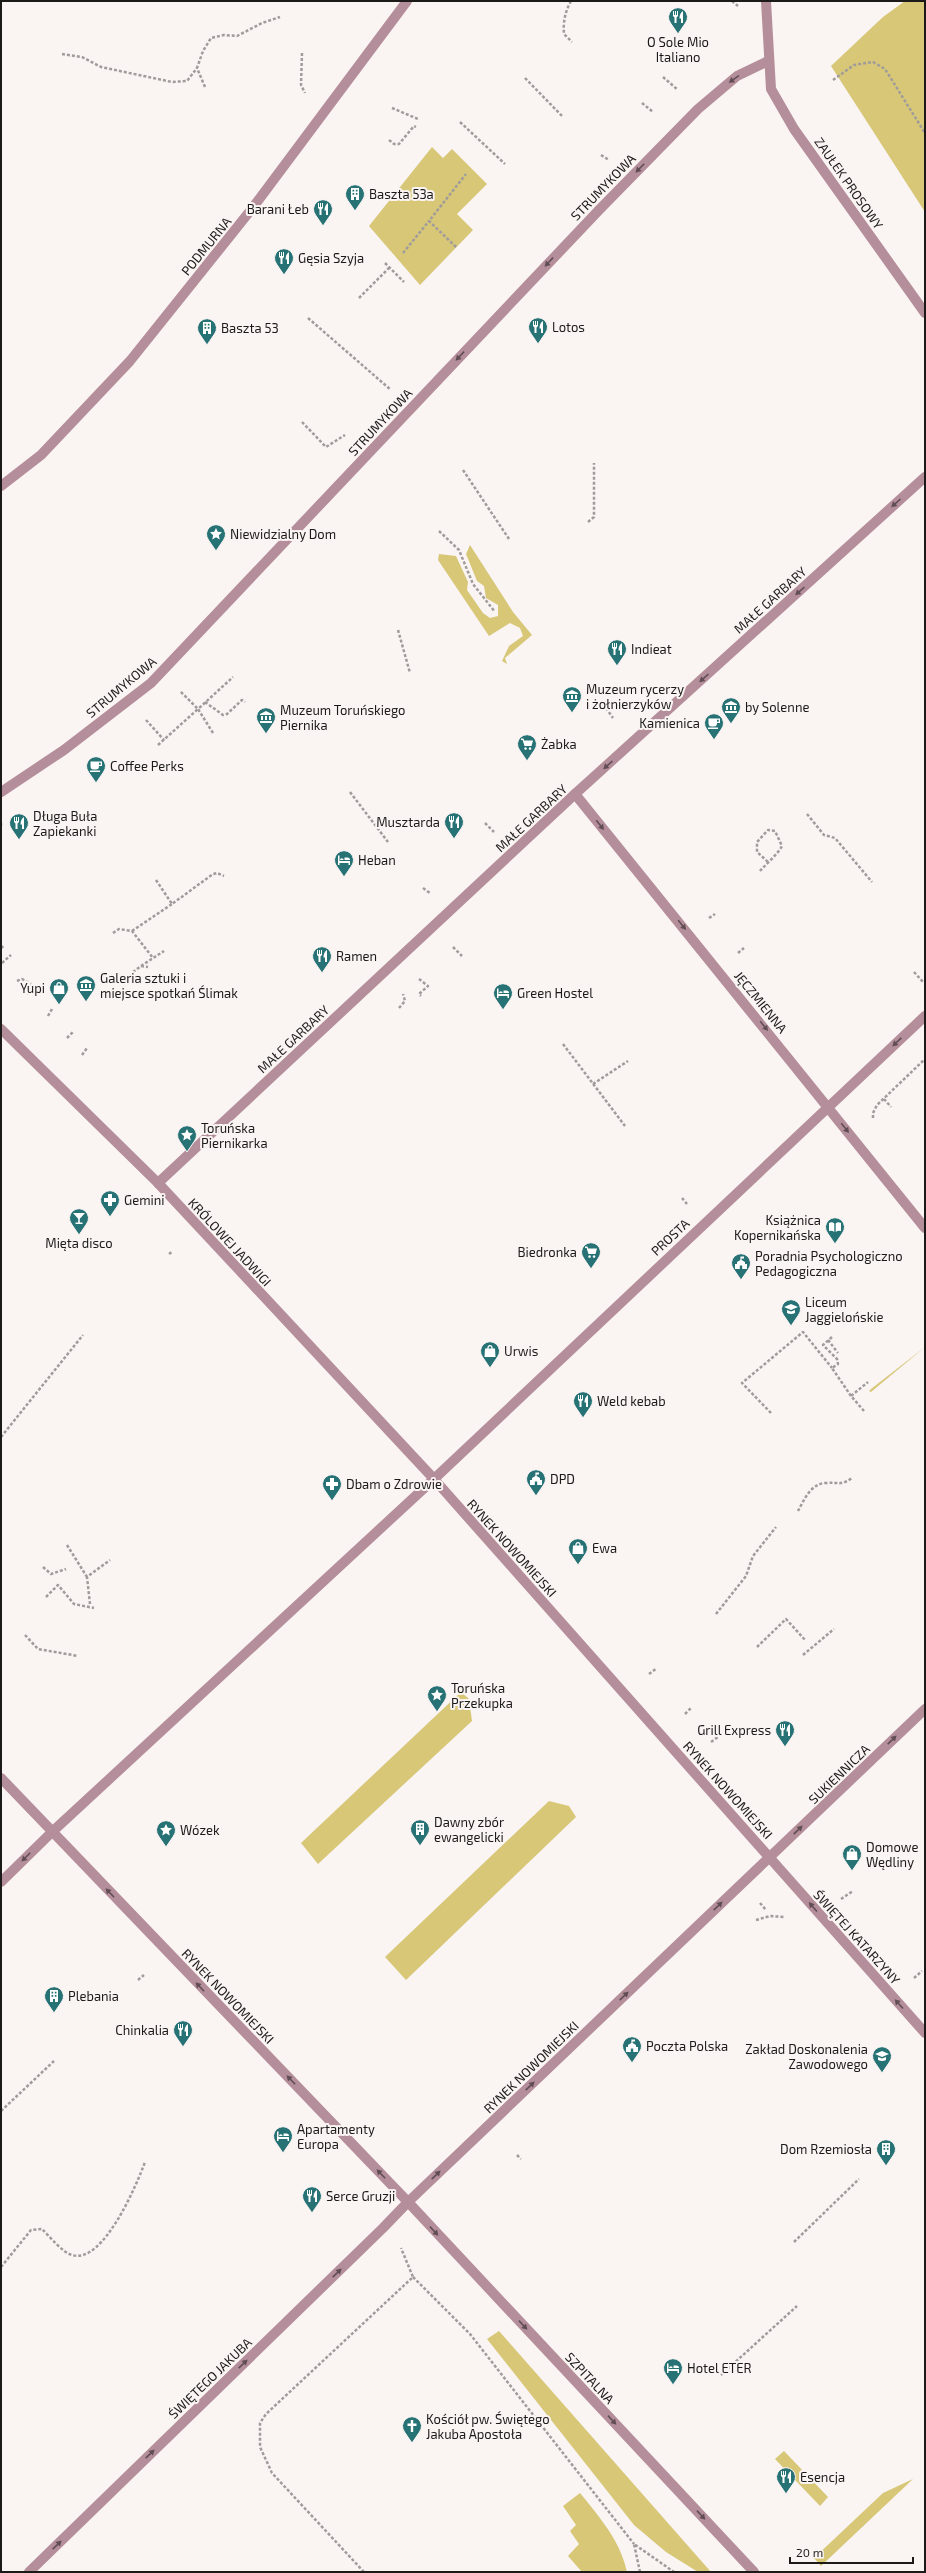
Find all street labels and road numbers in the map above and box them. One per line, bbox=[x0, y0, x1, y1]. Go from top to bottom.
street label: ZAUŁEK PROSOWY bbox=[811, 134, 887, 233]
street label: STRUMYKOWA bbox=[567, 150, 639, 224]
street label: PODMURNA bbox=[178, 214, 234, 278]
street label: STRUMYKOWA bbox=[345, 385, 415, 459]
street label: MAŁE GARBARY bbox=[730, 563, 810, 637]
street label: STRUMYKOWA bbox=[83, 653, 159, 721]
street label: MAŁE GARBARY bbox=[492, 780, 571, 855]
street label: JĘCZMIENNA bbox=[731, 968, 791, 1036]
street label: MAŁE GARBARY bbox=[254, 1001, 333, 1076]
street label: KRÓLOWEJ JADWIGI bbox=[185, 1194, 276, 1289]
street label: PROSTA bbox=[648, 1215, 692, 1259]
street label: RYNEK NOWOMIEJSKI bbox=[464, 1496, 560, 1600]
street label: RYNEK NOWOMIEJSKI bbox=[680, 1738, 776, 1842]
street label: SUKIENNICZA bbox=[805, 1741, 873, 1807]
street label: ŚWIĘTEJ KATARZYNY bbox=[810, 1886, 905, 1988]
street label: RYNEK NOWOMIEJSKI bbox=[178, 1945, 278, 2047]
street label: RYNEK NOWOMIEJSKI bbox=[480, 2017, 582, 2117]
street label: ŚWIĘTEGO JAKUBA bbox=[164, 2333, 255, 2422]
street label: SZPITALNA bbox=[562, 2349, 618, 2407]

